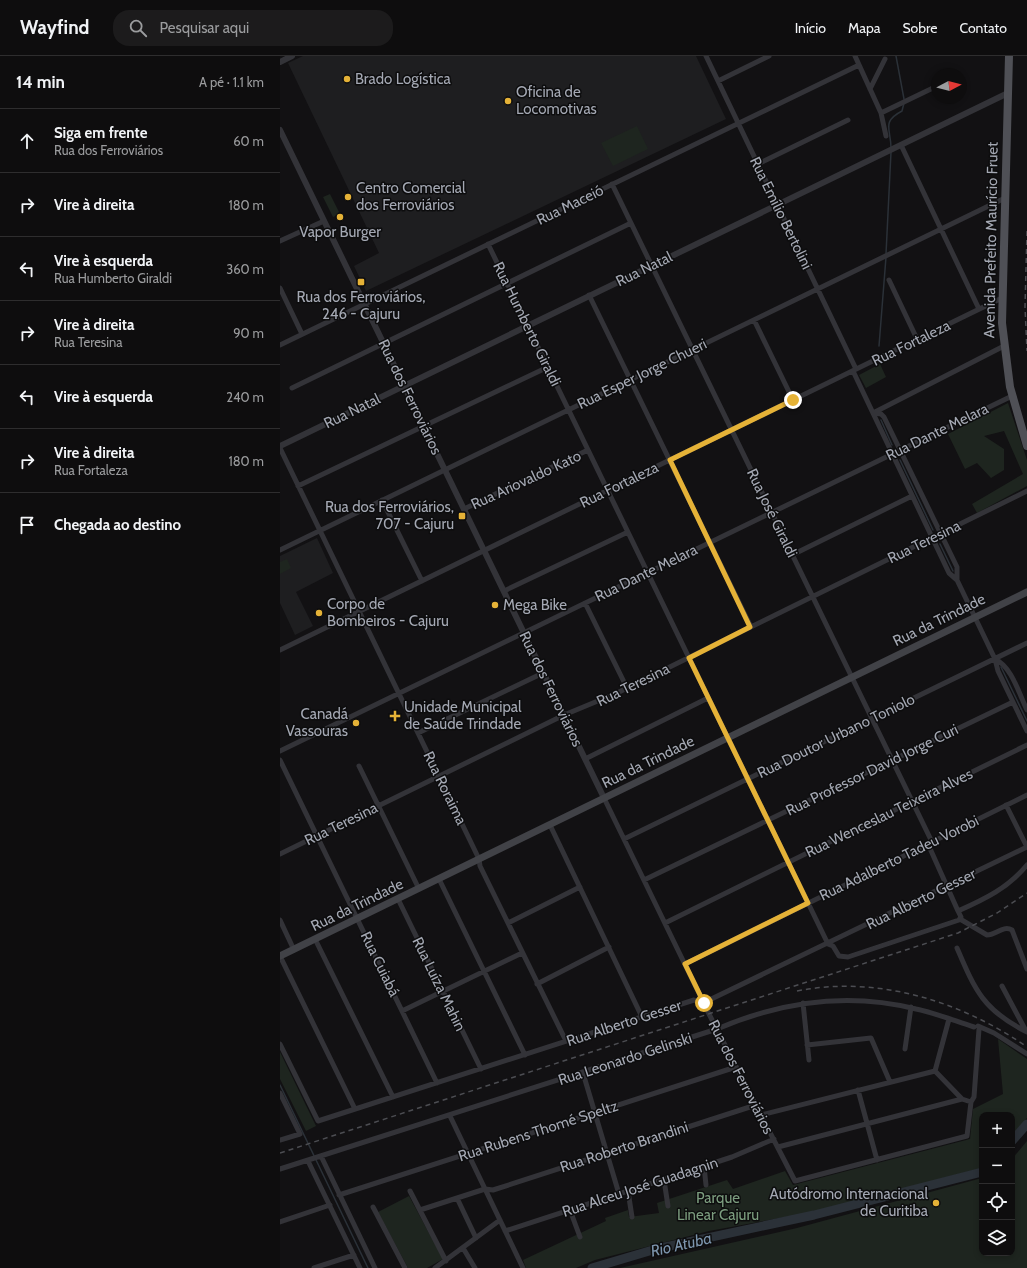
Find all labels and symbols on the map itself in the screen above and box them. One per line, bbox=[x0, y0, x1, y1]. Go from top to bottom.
north arrow bbox=[931, 68, 967, 104]
place label: Brado Logística bbox=[355, 70, 451, 88]
marker: Brado Logística bbox=[342, 74, 352, 84]
place label: Oficina de Locomotivas bbox=[516, 83, 597, 118]
marker: Oficina de Locomotivas bbox=[503, 96, 513, 106]
street label: Avenida Prefeito Maurício Fruet bbox=[980, 142, 1002, 338]
street label: Rua Emílio Bertolini bbox=[746, 154, 816, 272]
place label: Centro Comercial dos Ferroviários bbox=[356, 179, 466, 214]
street label: Rua Maceió bbox=[534, 181, 606, 229]
marker: Centro Comercial dos Ferroviários bbox=[343, 192, 353, 202]
marker: Vapor Burger bbox=[335, 212, 345, 222]
place label: Vapor Burger bbox=[299, 223, 381, 241]
street label: Rua Natal bbox=[613, 247, 676, 290]
street label: Rua Humberto Giraldi bbox=[489, 259, 565, 389]
marker: Rua dos Ferroviários, 246 - Cajuru bbox=[356, 277, 366, 287]
place label: Rua dos Ferroviários, 246 - Cajuru bbox=[296, 288, 426, 323]
street label: Rua Fortaleza bbox=[869, 316, 954, 370]
street label: Rua Esper Jorge Chueri bbox=[574, 335, 710, 413]
street label: Rua dos Ferroviários bbox=[374, 336, 446, 458]
street label: Rua Natal bbox=[321, 389, 384, 432]
route end bbox=[784, 391, 802, 409]
street label: Rua Dante Melara bbox=[883, 399, 992, 465]
street label: Rua Ariovaldo Kato bbox=[468, 447, 584, 513]
street label: Rua Fortaleza bbox=[577, 458, 662, 512]
street label: Rua José Giraldi bbox=[743, 466, 801, 560]
place label: Rua dos Ferroviários, 707 - Cajuru bbox=[325, 498, 454, 533]
marker: Rua dos Ferroviários, 707 - Cajuru bbox=[457, 511, 467, 521]
street label: Rua Teresina bbox=[885, 516, 964, 567]
street label: Rua Dante Melara bbox=[592, 540, 701, 606]
street label: Rua da Trindade bbox=[890, 590, 988, 650]
place label: Corpo de Bombeiros - Cajuru bbox=[327, 595, 449, 630]
place label: Mega Bike bbox=[503, 596, 567, 614]
marker: Mega Bike bbox=[490, 600, 500, 610]
marker: Corpo de Bombeiros - Cajuru bbox=[314, 608, 324, 618]
street label: Rua dos Ferroviários bbox=[515, 628, 587, 750]
street label: Rua Teresina bbox=[594, 659, 673, 710]
street label: Rua Doutor Urbano Toniolo bbox=[754, 690, 918, 782]
place label: Unidade Municipal de Saúde Trindade bbox=[404, 698, 522, 733]
place label: Canadá Vassouras bbox=[286, 705, 349, 740]
marker: Unidade Municipal de Saúde Trindade bbox=[389, 710, 401, 722]
marker: Canadá Vassouras bbox=[351, 718, 361, 728]
street label: Rua Professor David Jorge Curi bbox=[783, 720, 961, 820]
street label: Rua da Trindade bbox=[599, 732, 697, 792]
street label: Rua Roraima bbox=[419, 748, 471, 828]
street label: Rua Wenceslau Teixeira Alves bbox=[802, 765, 976, 861]
street label: Rua Teresina bbox=[302, 798, 381, 849]
street label: Rua Adalberto Tadeu Vorobi bbox=[816, 812, 982, 904]
street label: Rua Alberto Gesser bbox=[863, 865, 979, 933]
street label: Rua da Trindade bbox=[308, 875, 406, 935]
street label: Rua Cuiabá bbox=[357, 929, 404, 1000]
street label: Rua Luíza Mahin bbox=[408, 934, 470, 1034]
route start bbox=[695, 994, 713, 1012]
street label: Rua Alberto Gesser bbox=[564, 996, 684, 1050]
street label: Rua dos Ferroviários bbox=[704, 1017, 778, 1137]
street label: Rua Leonardo Gelinski bbox=[556, 1029, 694, 1089]
street label: Rua Rubens Thomé Speltz bbox=[456, 1097, 620, 1165]
street label: Rua Roberto Brandini bbox=[558, 1118, 690, 1176]
street label: Rua Alceu José Guadagnin bbox=[560, 1153, 720, 1221]
place label: Autódromo Internacional de Curitiba bbox=[770, 1185, 929, 1220]
park label: Parque Linear Cajuru bbox=[677, 1189, 759, 1224]
marker: Autódromo Internacional de Curitiba bbox=[931, 1198, 941, 1208]
water label: Rio Atuba bbox=[649, 1228, 714, 1261]

